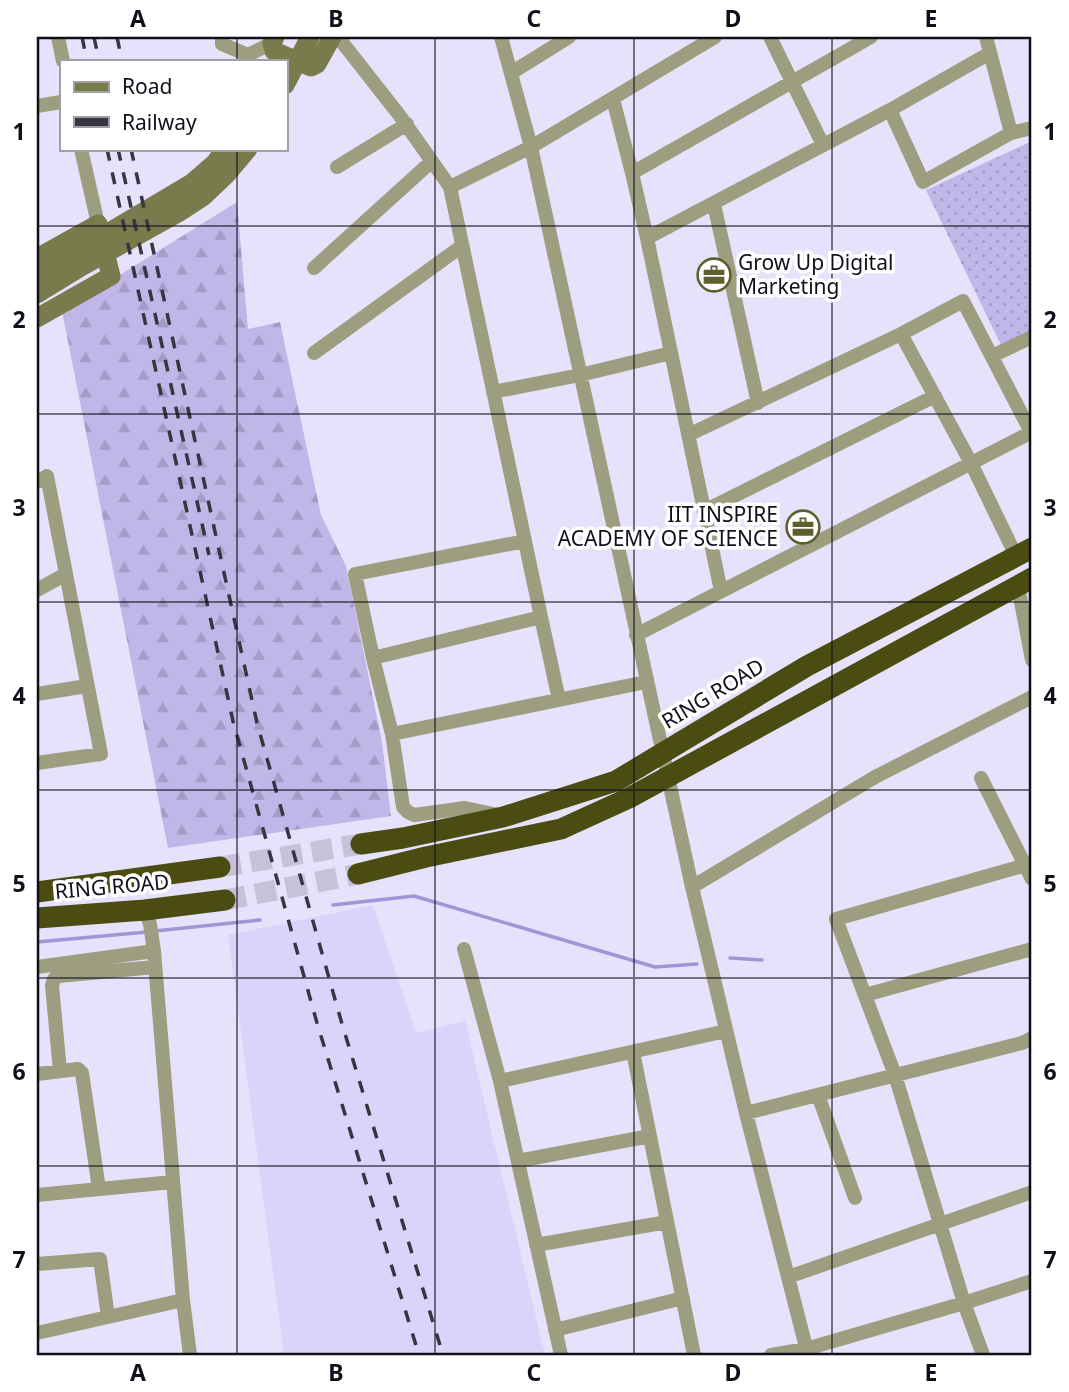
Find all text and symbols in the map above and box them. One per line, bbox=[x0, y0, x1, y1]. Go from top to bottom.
text: A bbox=[130, 2, 146, 34]
text: B bbox=[328, 2, 344, 34]
text: C bbox=[527, 2, 542, 34]
text: D bbox=[725, 2, 741, 34]
text: E bbox=[925, 2, 937, 34]
legend bbox=[60, 60, 287, 150]
text: Road bbox=[122, 72, 172, 100]
text: Railway bbox=[122, 108, 197, 136]
text: 1 bbox=[12, 115, 26, 147]
text: 1 bbox=[1043, 115, 1057, 147]
place label: Grow Up Digital Marketing bbox=[738, 248, 893, 300]
office icon: Grow Up Digital Marketing bbox=[695, 256, 733, 294]
text: 2 bbox=[12, 303, 26, 335]
text: 2 bbox=[1043, 303, 1057, 335]
text: 3 bbox=[12, 491, 26, 523]
text: 3 bbox=[1043, 491, 1057, 523]
place label: IIT INSPIRE ACADEMY OF SCIENCE bbox=[558, 500, 778, 552]
office icon: IIT INSPIRE ACADEMY OF SCIENCE bbox=[784, 508, 822, 546]
street label: RING ROAD bbox=[656, 652, 769, 735]
text: 4 bbox=[12, 679, 26, 711]
text: 4 bbox=[1043, 679, 1057, 711]
text: 5 bbox=[12, 867, 26, 899]
street label: RING ROAD bbox=[54, 867, 170, 905]
text: 5 bbox=[1043, 867, 1057, 899]
text: 6 bbox=[12, 1055, 26, 1087]
text: 6 bbox=[1043, 1055, 1057, 1087]
text: 7 bbox=[12, 1243, 26, 1275]
text: 7 bbox=[1043, 1243, 1057, 1275]
text: A bbox=[130, 1356, 146, 1388]
text: B bbox=[328, 1356, 344, 1388]
text: C bbox=[527, 1356, 542, 1388]
text: D bbox=[725, 1356, 741, 1388]
text: E bbox=[925, 1356, 937, 1388]

